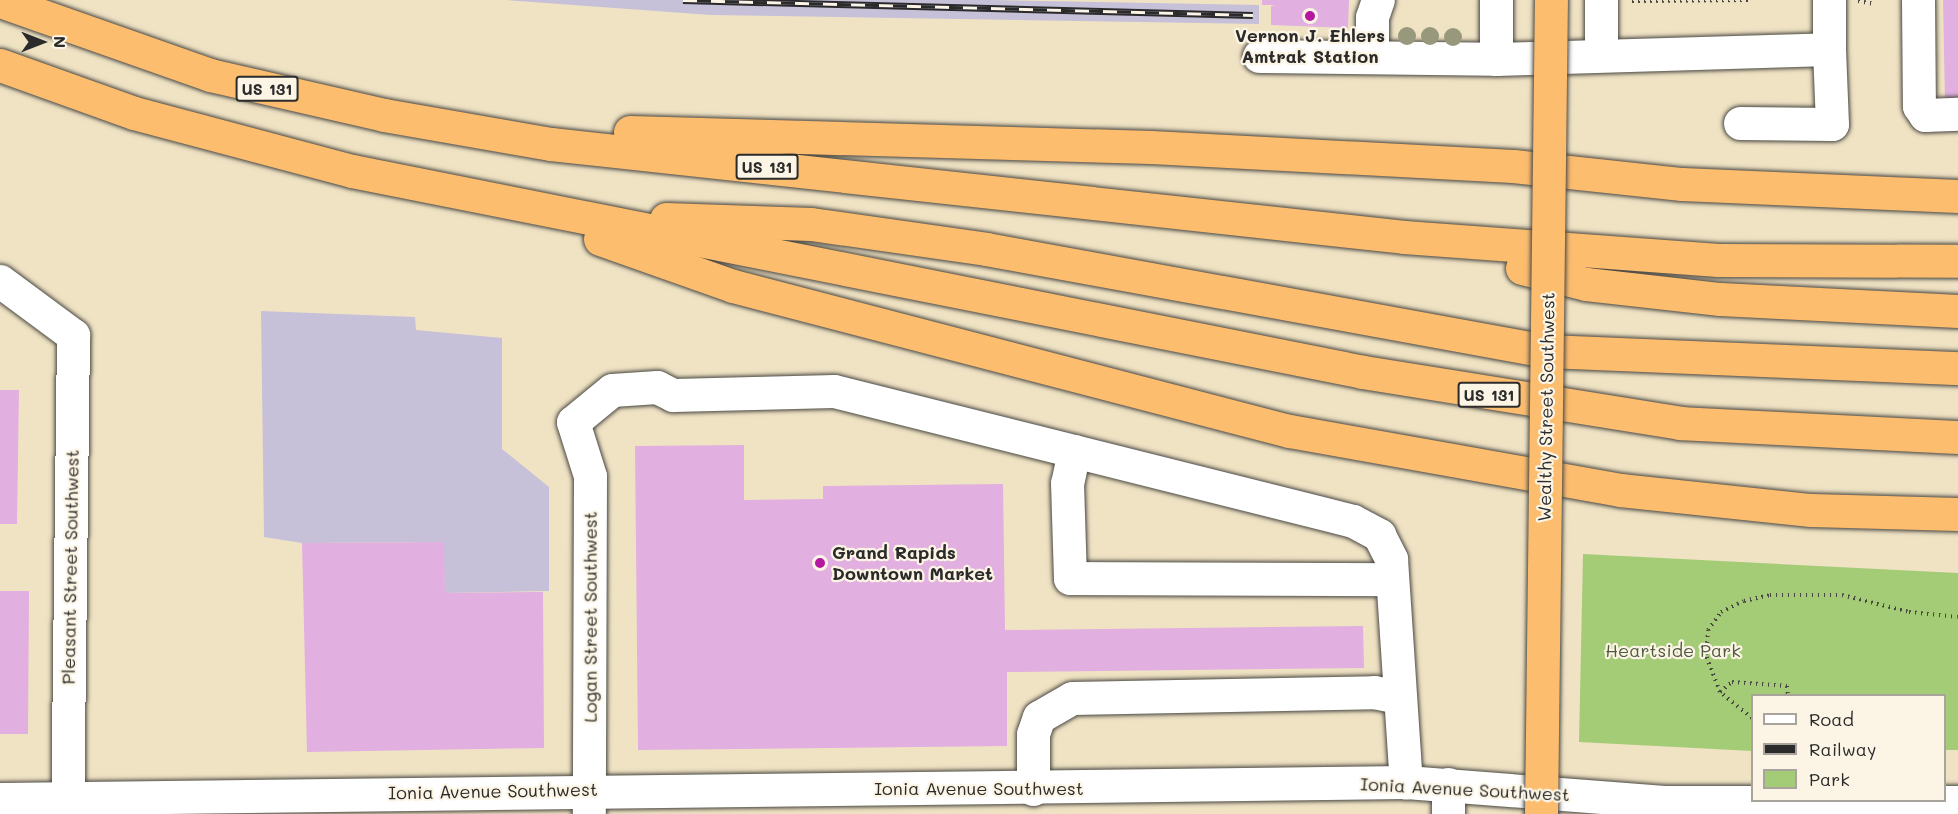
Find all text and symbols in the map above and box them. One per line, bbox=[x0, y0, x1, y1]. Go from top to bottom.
marker: Vernon J. Ehlers Amtrak Station bbox=[1303, 9, 1317, 23]
north arrow bbox=[12, 12, 72, 72]
place label: Vernon J. Ehlers Amtrak Station bbox=[1235, 25, 1385, 68]
text: N bbox=[50, 36, 71, 48]
road number: US 131 bbox=[236, 76, 298, 102]
road number: US 131 bbox=[736, 154, 798, 180]
street label: Wealthy Street Southwest bbox=[1533, 292, 1559, 522]
road number: US 131 bbox=[1458, 382, 1520, 408]
street label: Pleasant Street Southwest bbox=[57, 449, 83, 685]
street label: Logan Street Southwest bbox=[579, 511, 601, 723]
place label: Grand Rapids Downtown Market bbox=[832, 542, 993, 584]
marker: Grand Rapids Downtown Market bbox=[813, 556, 827, 570]
park label: Heartside Park bbox=[1605, 639, 1741, 661]
legend bbox=[1751, 694, 1946, 802]
text: Road bbox=[1809, 707, 1854, 731]
text: Railway bbox=[1809, 737, 1876, 761]
text: Park bbox=[1809, 767, 1850, 791]
street label: Ionia Avenue Southwest bbox=[1360, 773, 1570, 805]
street label: Ionia Avenue Southwest bbox=[874, 777, 1084, 799]
street label: Ionia Avenue Southwest bbox=[388, 778, 598, 804]

